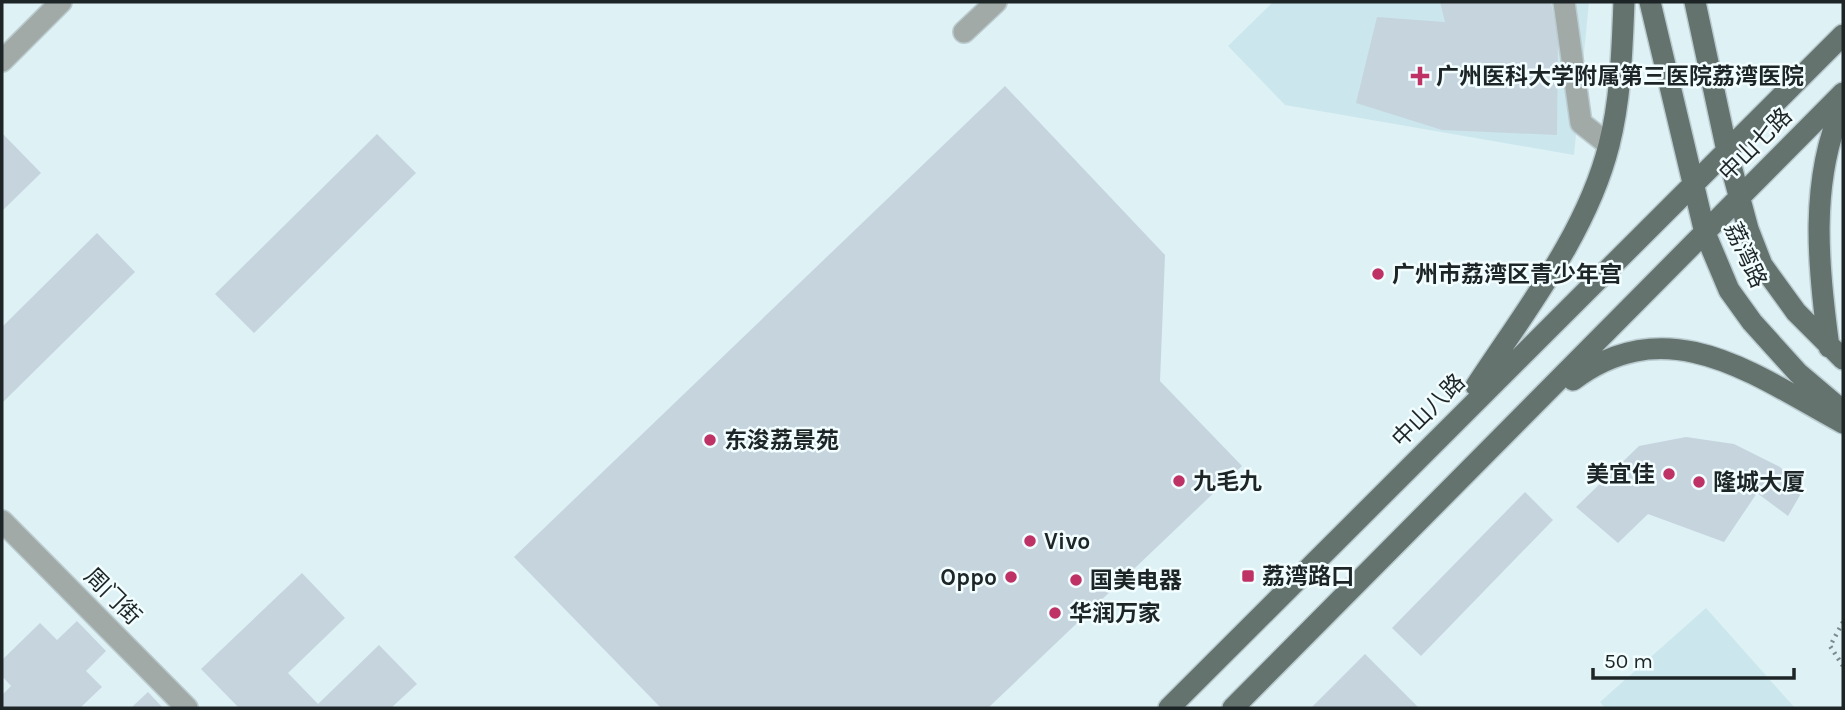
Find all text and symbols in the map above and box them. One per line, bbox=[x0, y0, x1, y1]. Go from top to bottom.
place label: 广州医科大学附属第三医院荔湾医院 bbox=[1436, 63, 1804, 90]
marker: 广州医科大学附属第三医院荔湾医院 bbox=[1410, 66, 1430, 86]
street label: 中山七路 bbox=[1713, 102, 1797, 186]
street label: 荔湾路 bbox=[1719, 218, 1772, 292]
place label: 广州市荔湾区青少年宫 bbox=[1392, 261, 1622, 288]
marker: 广州市荔湾区青少年宫 bbox=[1370, 266, 1386, 282]
street label: 中山八路 bbox=[1386, 368, 1470, 452]
place label: 东浚荔景苑 bbox=[724, 427, 839, 454]
marker: 东浚荔景苑 bbox=[702, 432, 718, 448]
place label: 美宜佳 bbox=[1586, 461, 1655, 488]
marker: 美宜佳 bbox=[1661, 466, 1677, 482]
place label: 九毛九 bbox=[1193, 468, 1262, 495]
place label: 隆城大厦 bbox=[1713, 469, 1805, 496]
marker: 九毛九 bbox=[1171, 473, 1187, 489]
marker: 隆城大厦 bbox=[1691, 474, 1707, 490]
place label: Vivo bbox=[1044, 528, 1090, 555]
marker: Vivo bbox=[1022, 533, 1038, 549]
street label: 周门街 bbox=[79, 562, 147, 630]
place label: 荔湾路口 bbox=[1262, 563, 1354, 590]
place label: Oppo bbox=[940, 564, 997, 591]
place label: 国美电器 bbox=[1090, 567, 1182, 594]
marker: 荔湾路口 bbox=[1240, 568, 1256, 584]
marker: Oppo bbox=[1003, 569, 1019, 585]
marker: 国美电器 bbox=[1068, 572, 1084, 588]
place label: 华润万家 bbox=[1069, 600, 1161, 627]
marker: 华润万家 bbox=[1047, 605, 1063, 621]
scale bar bbox=[1593, 636, 1794, 680]
text: 50 m bbox=[1604, 649, 1653, 673]

